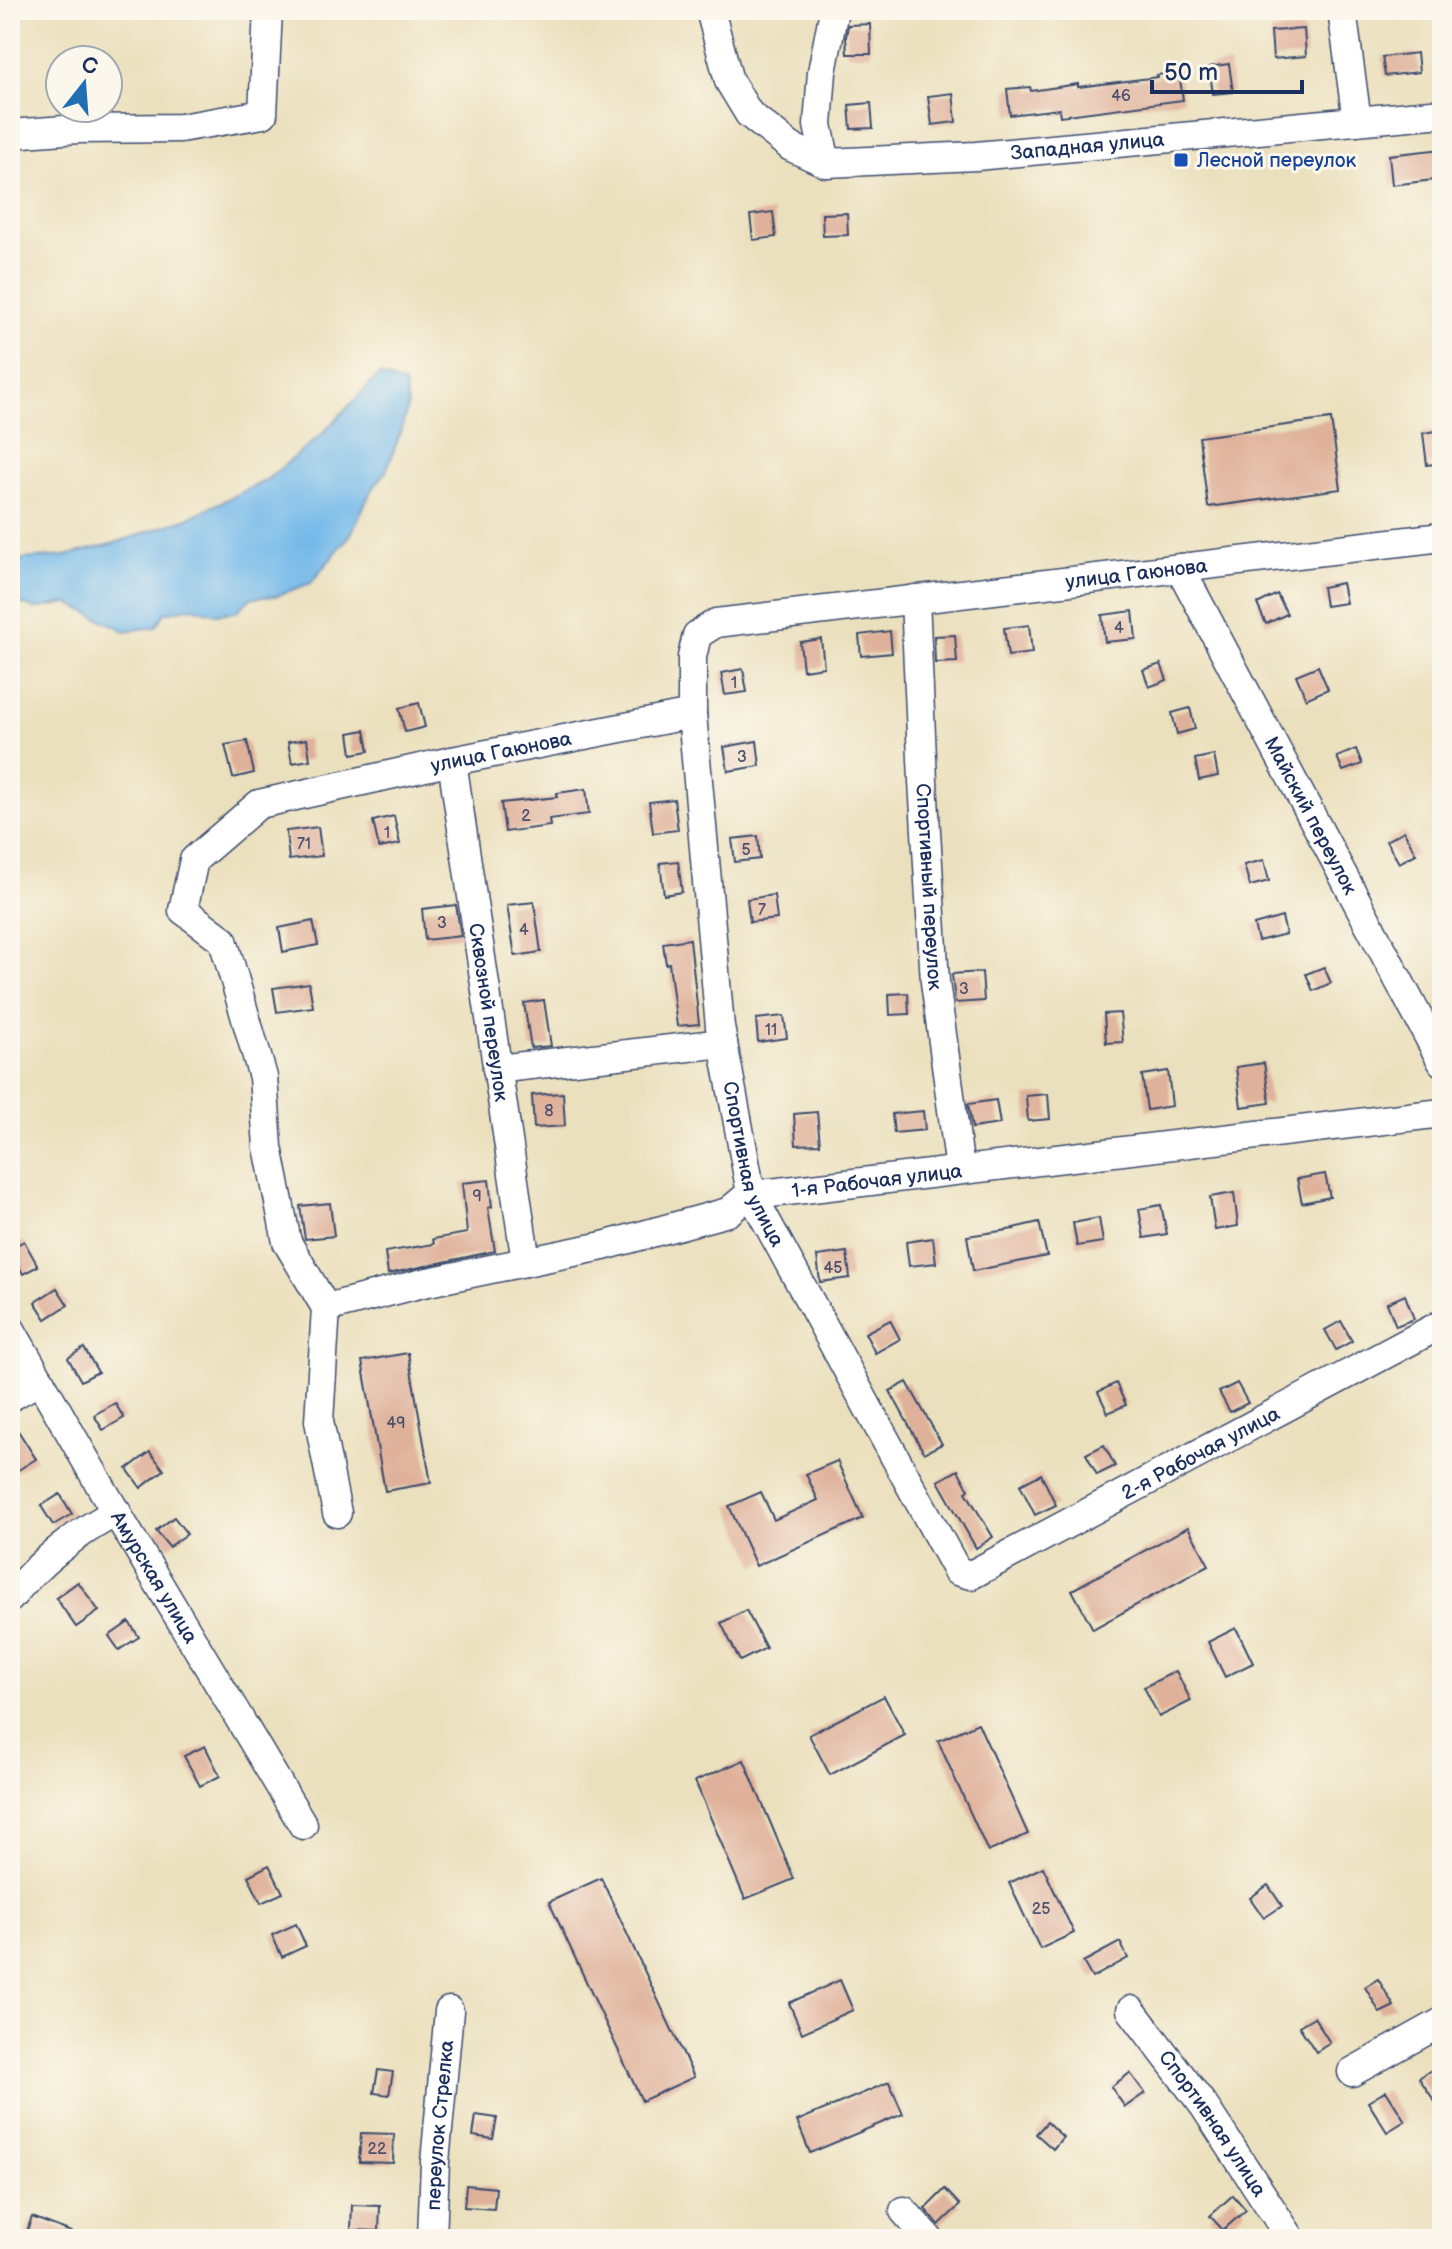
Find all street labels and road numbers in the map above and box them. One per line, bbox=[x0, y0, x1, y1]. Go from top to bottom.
street label: Западная улица bbox=[1010, 128, 1166, 166]
street label: улица Гаюнова bbox=[1064, 554, 1209, 595]
street label: улица Гаюнова bbox=[429, 727, 574, 778]
street label: Майский переулок bbox=[1259, 733, 1362, 899]
street label: Спортивный переулок bbox=[910, 783, 947, 992]
street label: Сквозной переулок bbox=[463, 922, 513, 1104]
street label: Спортивная улица bbox=[717, 1080, 789, 1251]
street label: 1-я Рабочая улица bbox=[790, 1159, 964, 1203]
street label: 2-я Рабочая улица bbox=[1118, 1402, 1284, 1506]
street label: Амурская улица bbox=[105, 1506, 203, 1648]
street label: переулок Стрелка bbox=[422, 2039, 459, 2211]
street label: Спортивная улица bbox=[1153, 2046, 1271, 2202]

